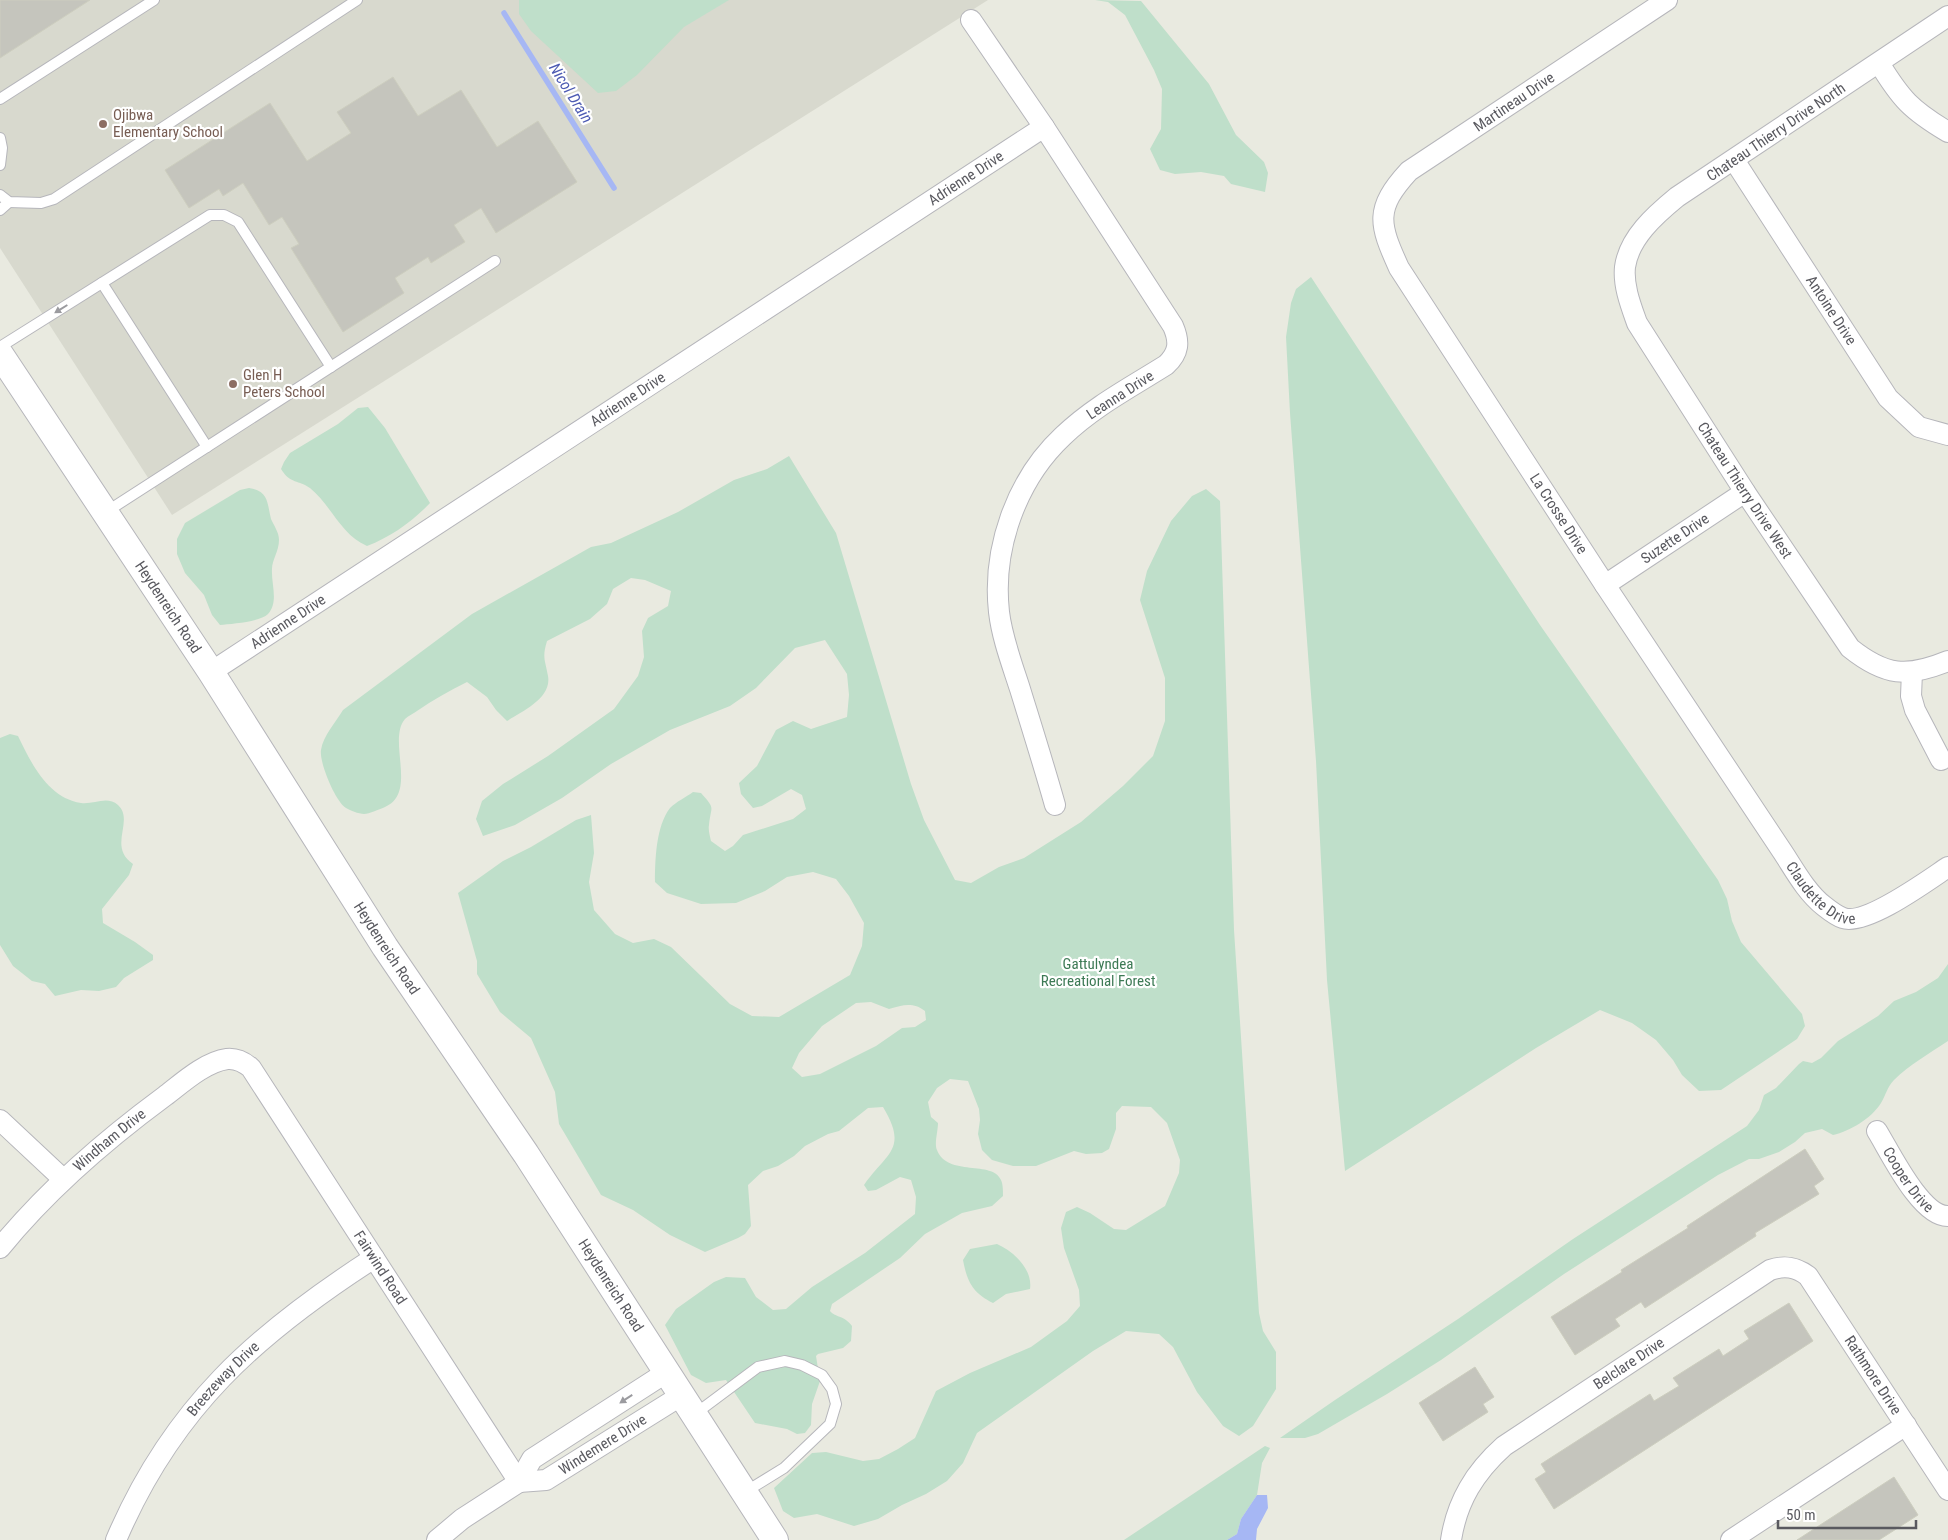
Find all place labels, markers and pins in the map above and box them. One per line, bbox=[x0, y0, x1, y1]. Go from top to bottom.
place label: Ojibwa Elementary School bbox=[113, 106, 223, 141]
marker: Ojibwa Elementary School bbox=[97, 118, 109, 130]
place label: Glen H Peters School bbox=[243, 366, 325, 401]
marker: Glen H Peters School bbox=[227, 378, 239, 390]

